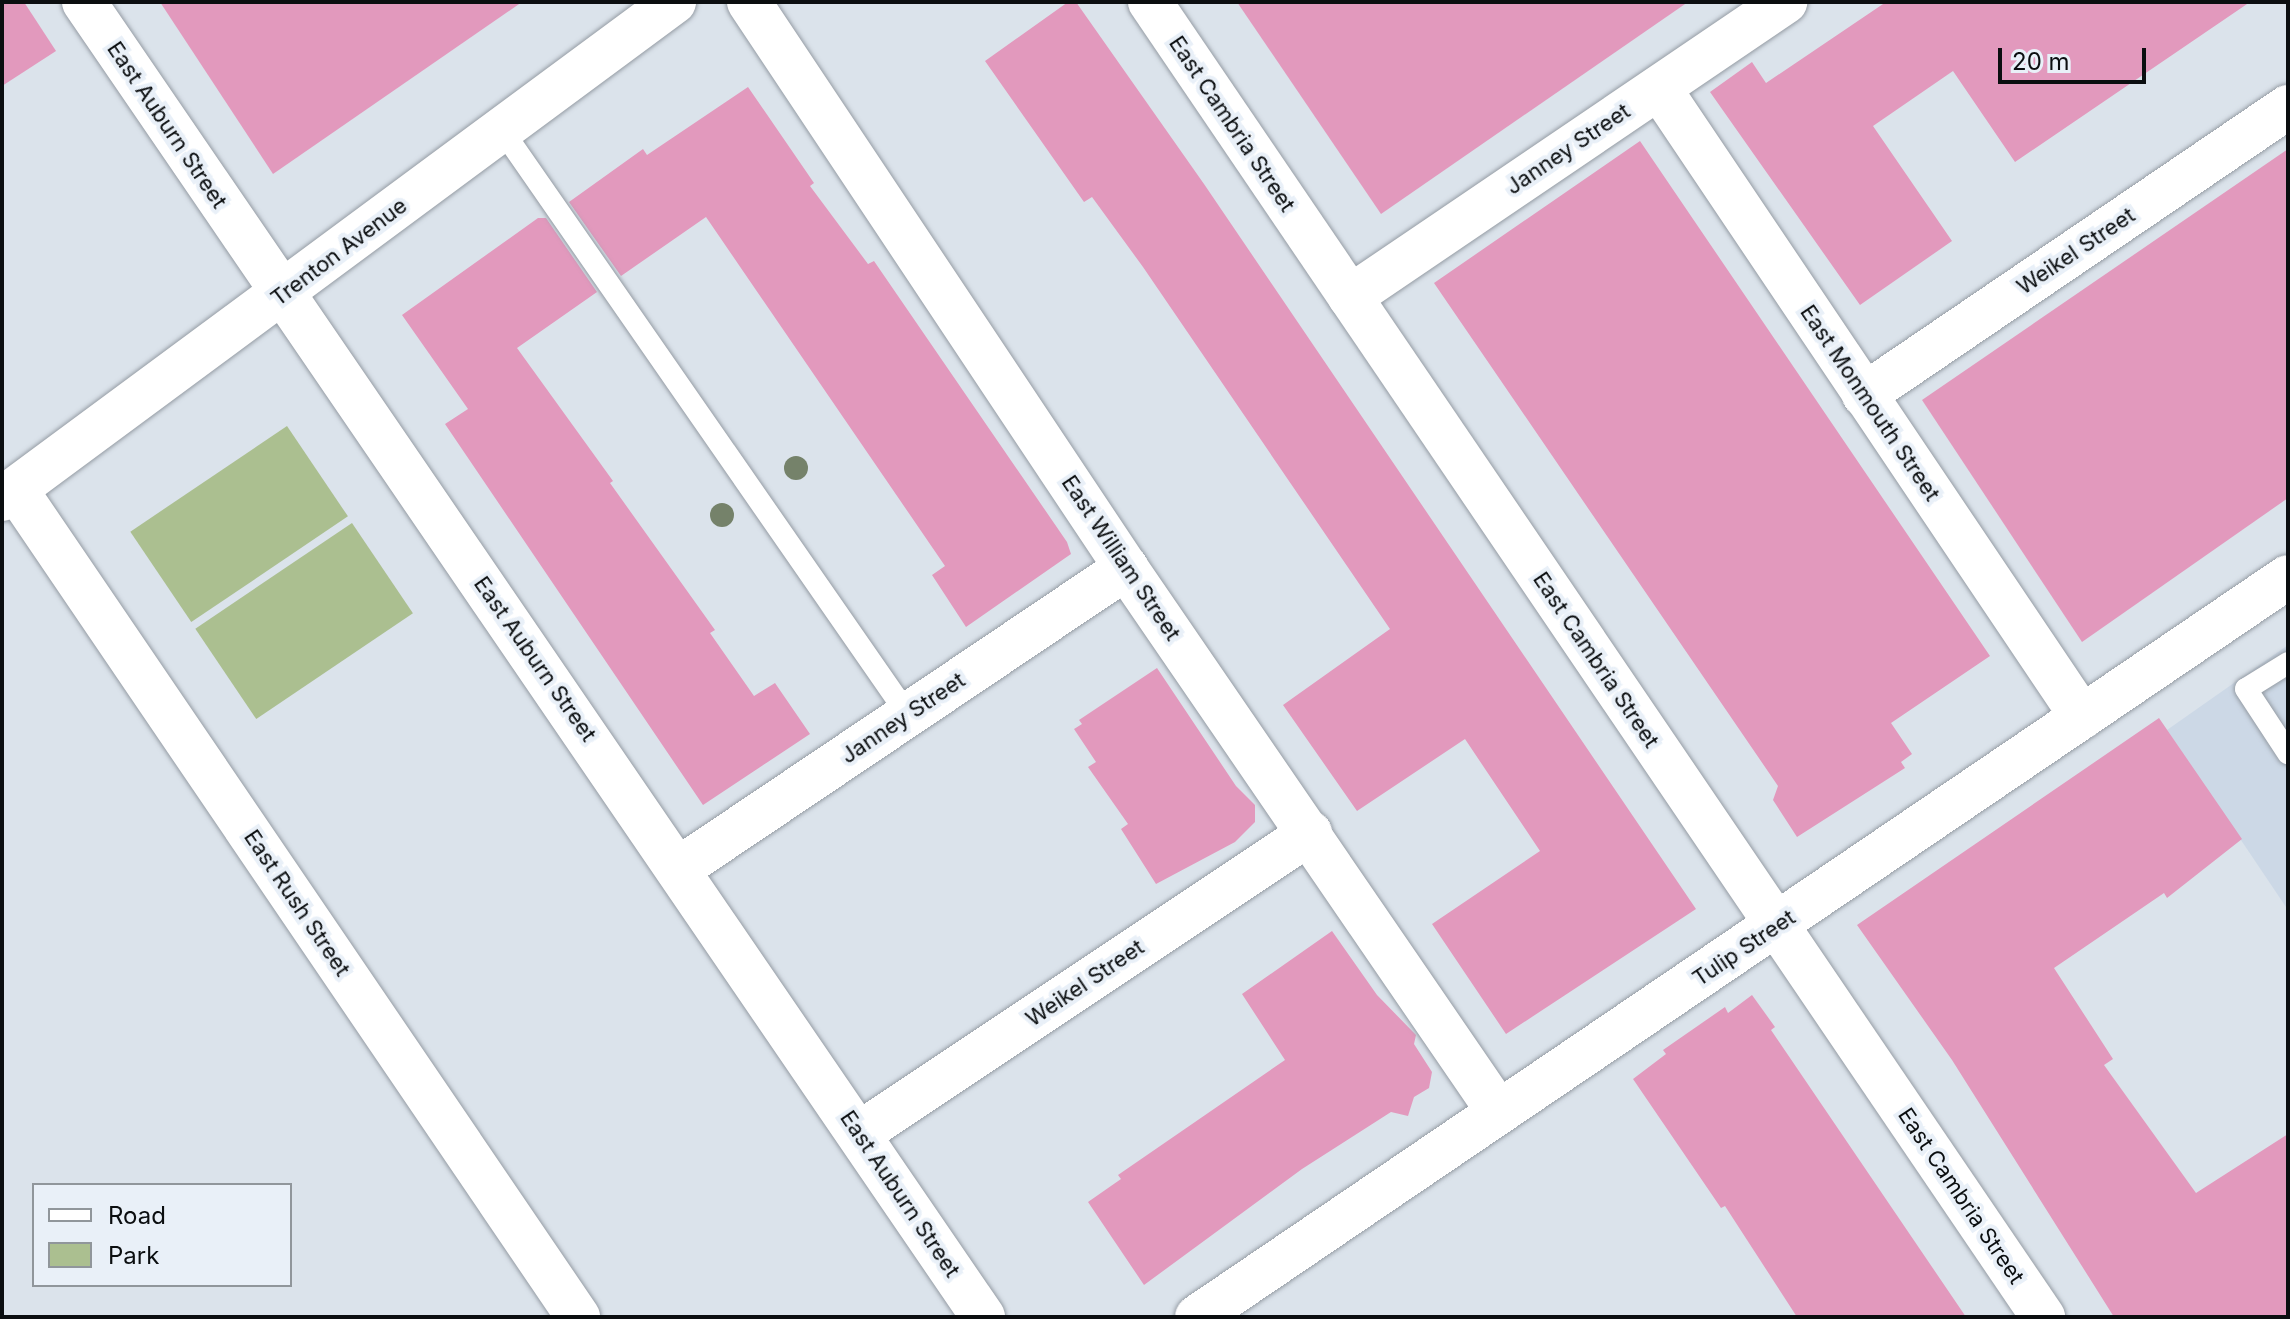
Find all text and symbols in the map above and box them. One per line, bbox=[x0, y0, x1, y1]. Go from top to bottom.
street label: East Cambria Street bbox=[1163, 31, 1301, 217]
scale bar bbox=[2002, 32, 2150, 82]
street label: East Auburn Street bbox=[101, 37, 233, 213]
text: 20 m bbox=[2012, 47, 2070, 76]
street label: Janney Street bbox=[1501, 98, 1635, 200]
street label: Trenton Avenue bbox=[266, 192, 412, 312]
street label: Weikel Street bbox=[2012, 202, 2140, 300]
street label: East Monmouth Street bbox=[1795, 300, 1945, 506]
street label: East William Street bbox=[1056, 470, 1186, 646]
street label: East Cambria Street bbox=[1527, 567, 1665, 753]
street label: East Auburn Street bbox=[468, 572, 602, 746]
street label: Janney Street bbox=[836, 667, 970, 769]
street label: East Rush Street bbox=[238, 825, 356, 981]
street label: Tulip Street bbox=[1688, 904, 1800, 992]
street label: Weikel Street bbox=[1021, 934, 1149, 1032]
street label: East Cambria Street bbox=[1892, 1103, 2030, 1289]
street label: East Auburn Street bbox=[834, 1106, 966, 1282]
legend bbox=[32, 1183, 292, 1287]
text: Road bbox=[108, 1201, 166, 1230]
text: Park bbox=[108, 1241, 159, 1270]

